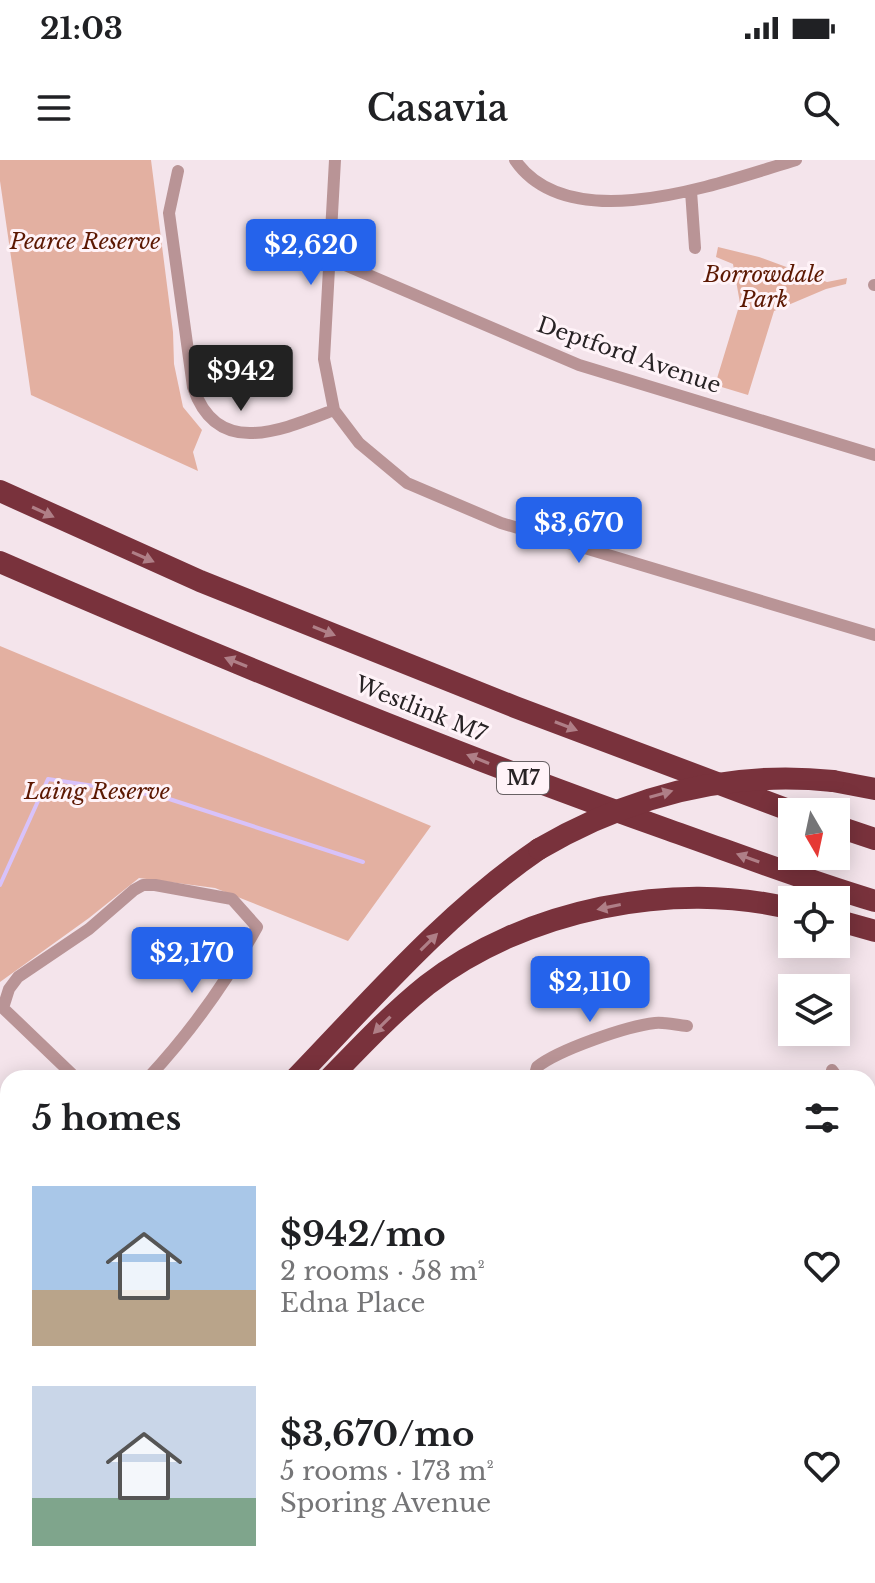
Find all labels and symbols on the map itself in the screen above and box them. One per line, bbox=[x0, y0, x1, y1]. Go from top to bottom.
pin: $2,620 bbox=[246, 219, 376, 287]
park label: Pearce Reserve bbox=[9, 228, 160, 255]
park label: Borrowdale Park bbox=[703, 261, 824, 313]
street label: Deptford Avenue bbox=[533, 311, 725, 399]
pin: $942 bbox=[194, 345, 288, 413]
pin: $3,670 bbox=[514, 497, 644, 565]
one-way arrow bbox=[32, 505, 55, 519]
one-way arrow bbox=[131, 550, 155, 563]
one-way arrow bbox=[312, 625, 336, 638]
one-way arrow bbox=[224, 656, 248, 669]
street label: Westlink M7 bbox=[350, 670, 492, 748]
one-way arrow bbox=[554, 720, 578, 733]
one-way arrow bbox=[466, 753, 490, 766]
road number: M7 bbox=[497, 762, 549, 794]
park label: Laing Reserve bbox=[23, 778, 170, 805]
one-way arrow bbox=[649, 787, 673, 800]
north arrow bbox=[778, 798, 850, 870]
one-way arrow bbox=[736, 852, 760, 864]
one-way arrow bbox=[596, 901, 621, 913]
pin: $2,170 bbox=[127, 927, 257, 995]
one-way arrow bbox=[419, 933, 437, 952]
pin: $2,110 bbox=[525, 956, 655, 1024]
one-way arrow bbox=[373, 1015, 392, 1034]

